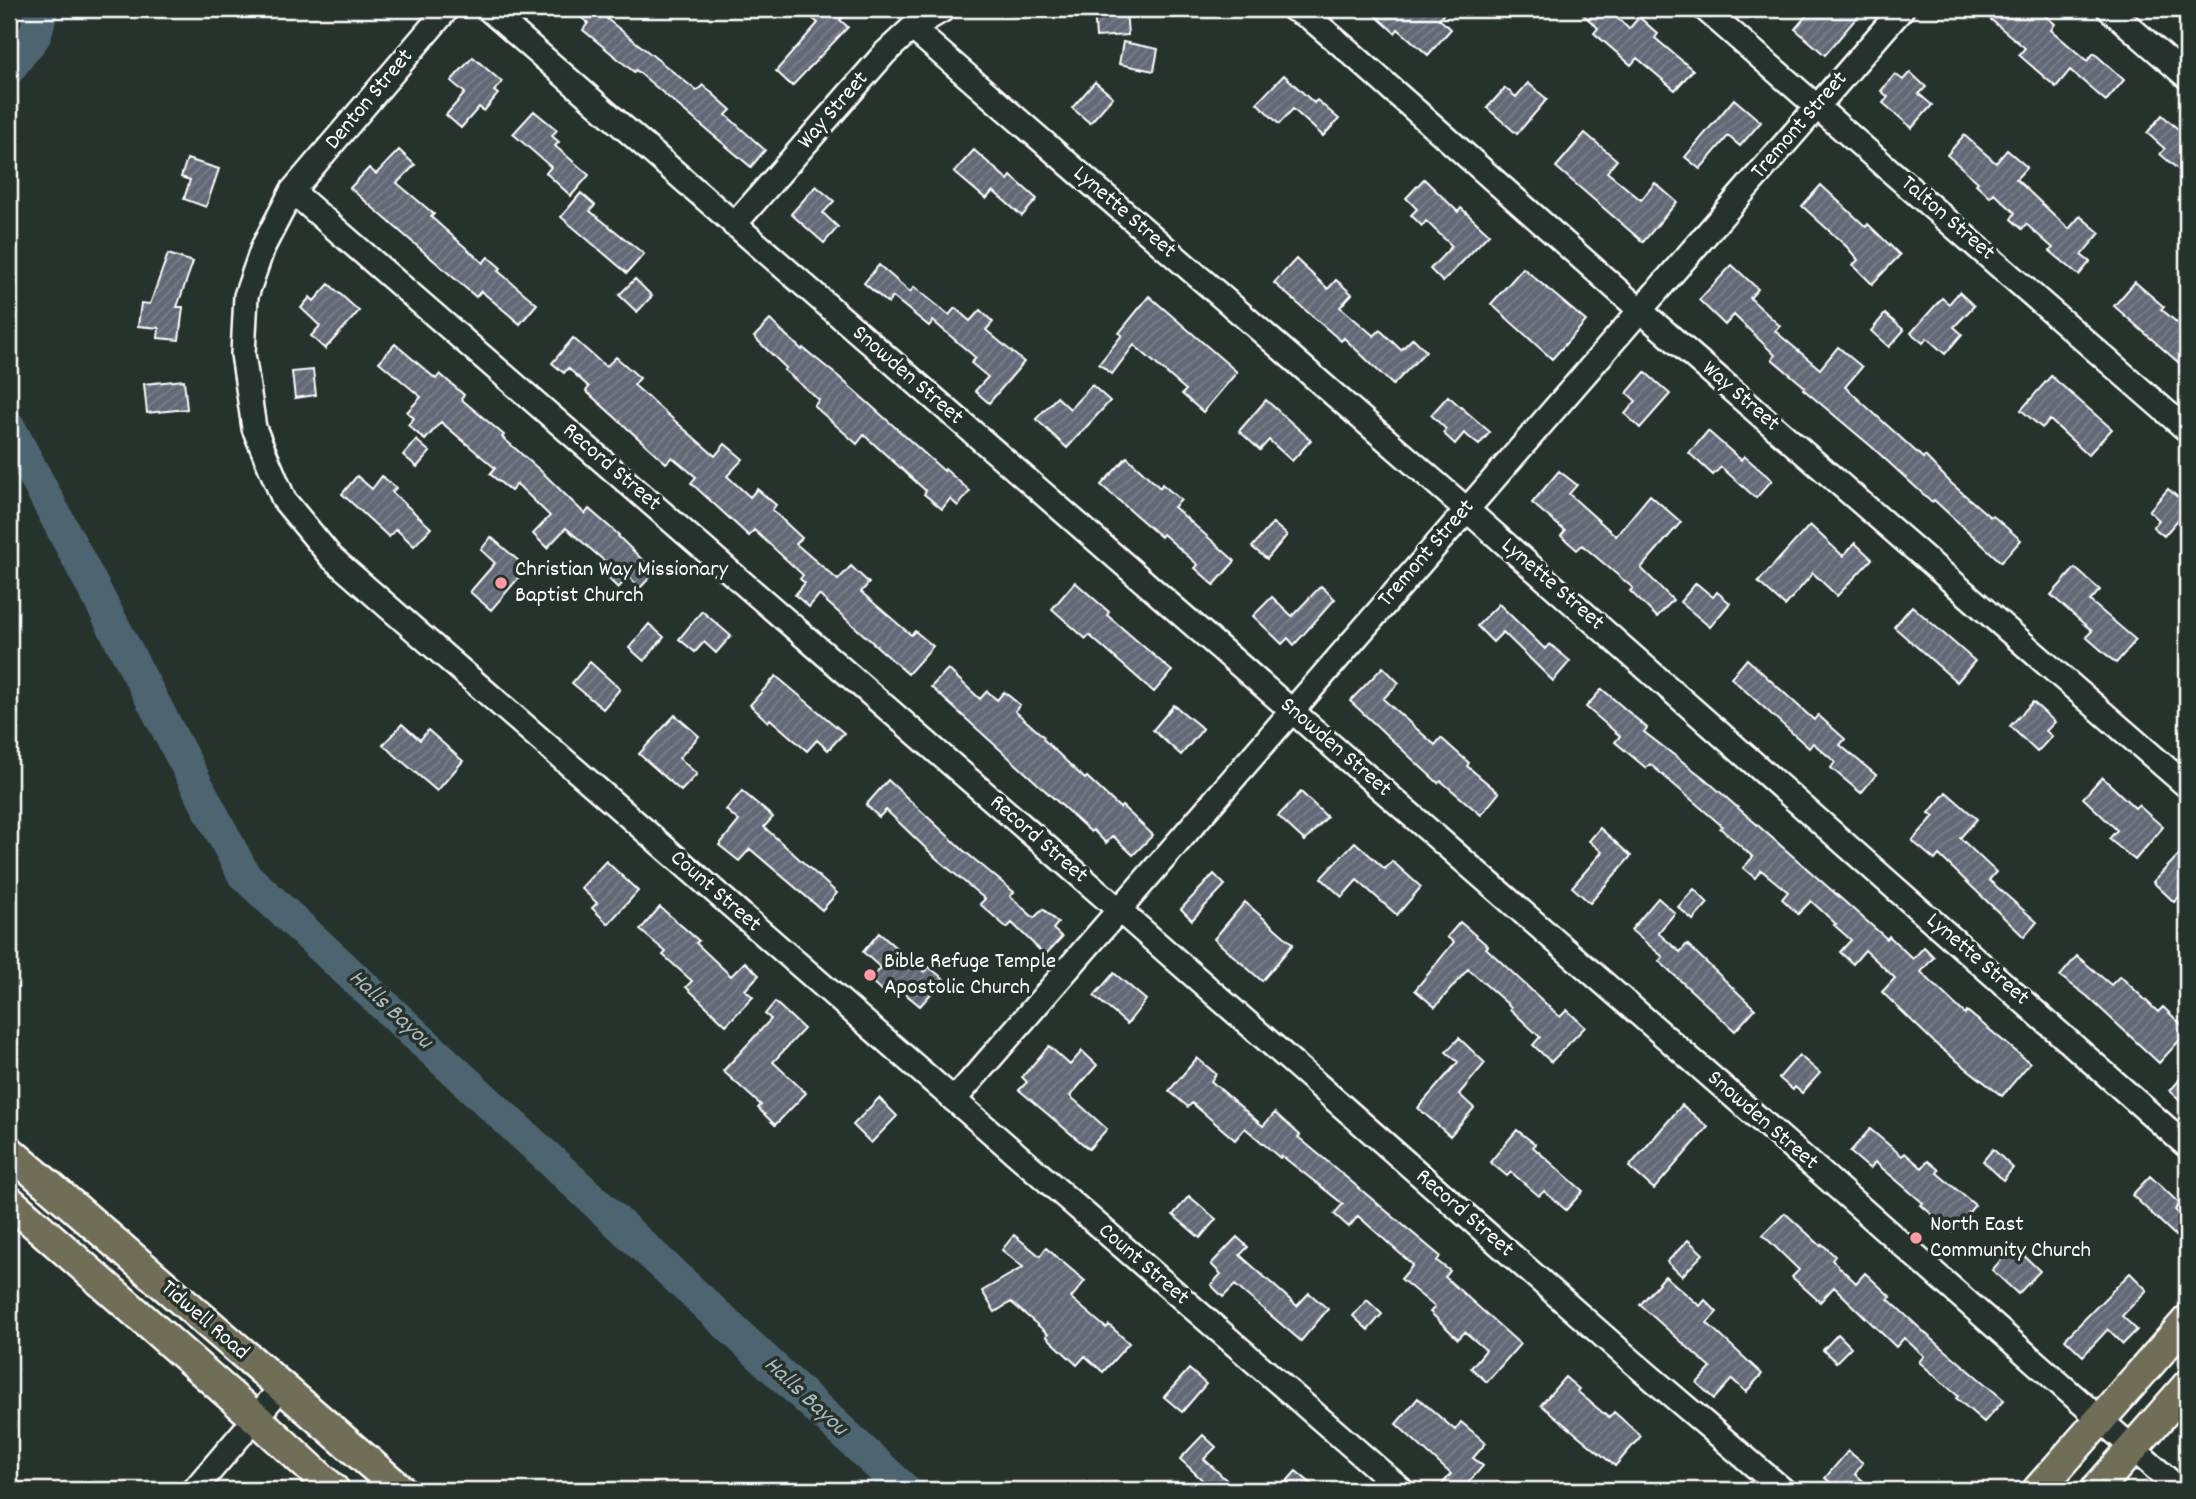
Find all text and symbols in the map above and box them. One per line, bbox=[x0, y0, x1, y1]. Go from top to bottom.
street label: Denton Street bbox=[318, 42, 422, 158]
street label: Way Street bbox=[791, 65, 877, 157]
street label: Tremont Street bbox=[1744, 65, 1856, 187]
street label: Lynette Street bbox=[1065, 159, 1183, 267]
street label: Talton Street bbox=[1892, 169, 2002, 269]
street label: Snowden Street bbox=[844, 318, 970, 434]
street label: Way Street bbox=[1694, 354, 1786, 440]
street label: Record Street bbox=[554, 416, 668, 520]
street label: Tremont Street bbox=[1371, 493, 1483, 615]
street label: Lynette Street bbox=[1493, 531, 1611, 639]
place label: Christian Way Missionary Baptist Church bbox=[515, 554, 729, 613]
marker: Christian Way Missionary Baptist Church bbox=[493, 575, 509, 591]
street label: Snowden Street bbox=[1272, 690, 1398, 806]
street label: Record Street bbox=[981, 788, 1095, 892]
street label: Count Street bbox=[662, 843, 768, 941]
street label: Lynette Street bbox=[1918, 906, 2036, 1014]
place label: Bible Refuge Temple Apostolic Church bbox=[884, 946, 1056, 1005]
water label: Halls Bayou bbox=[340, 962, 441, 1059]
marker: Bible Refuge Temple Apostolic Church bbox=[862, 967, 878, 983]
street label: Snowden Street bbox=[1699, 1063, 1825, 1179]
street label: Record Street bbox=[1407, 1162, 1521, 1266]
place label: North East Community Church bbox=[1930, 1209, 2091, 1268]
street label: Count Street bbox=[1090, 1216, 1196, 1314]
marker: North East Community Church bbox=[1908, 1230, 1924, 1246]
street label: Tidwell Road bbox=[152, 1273, 256, 1369]
water label: Halls Bayou bbox=[755, 1349, 856, 1446]

